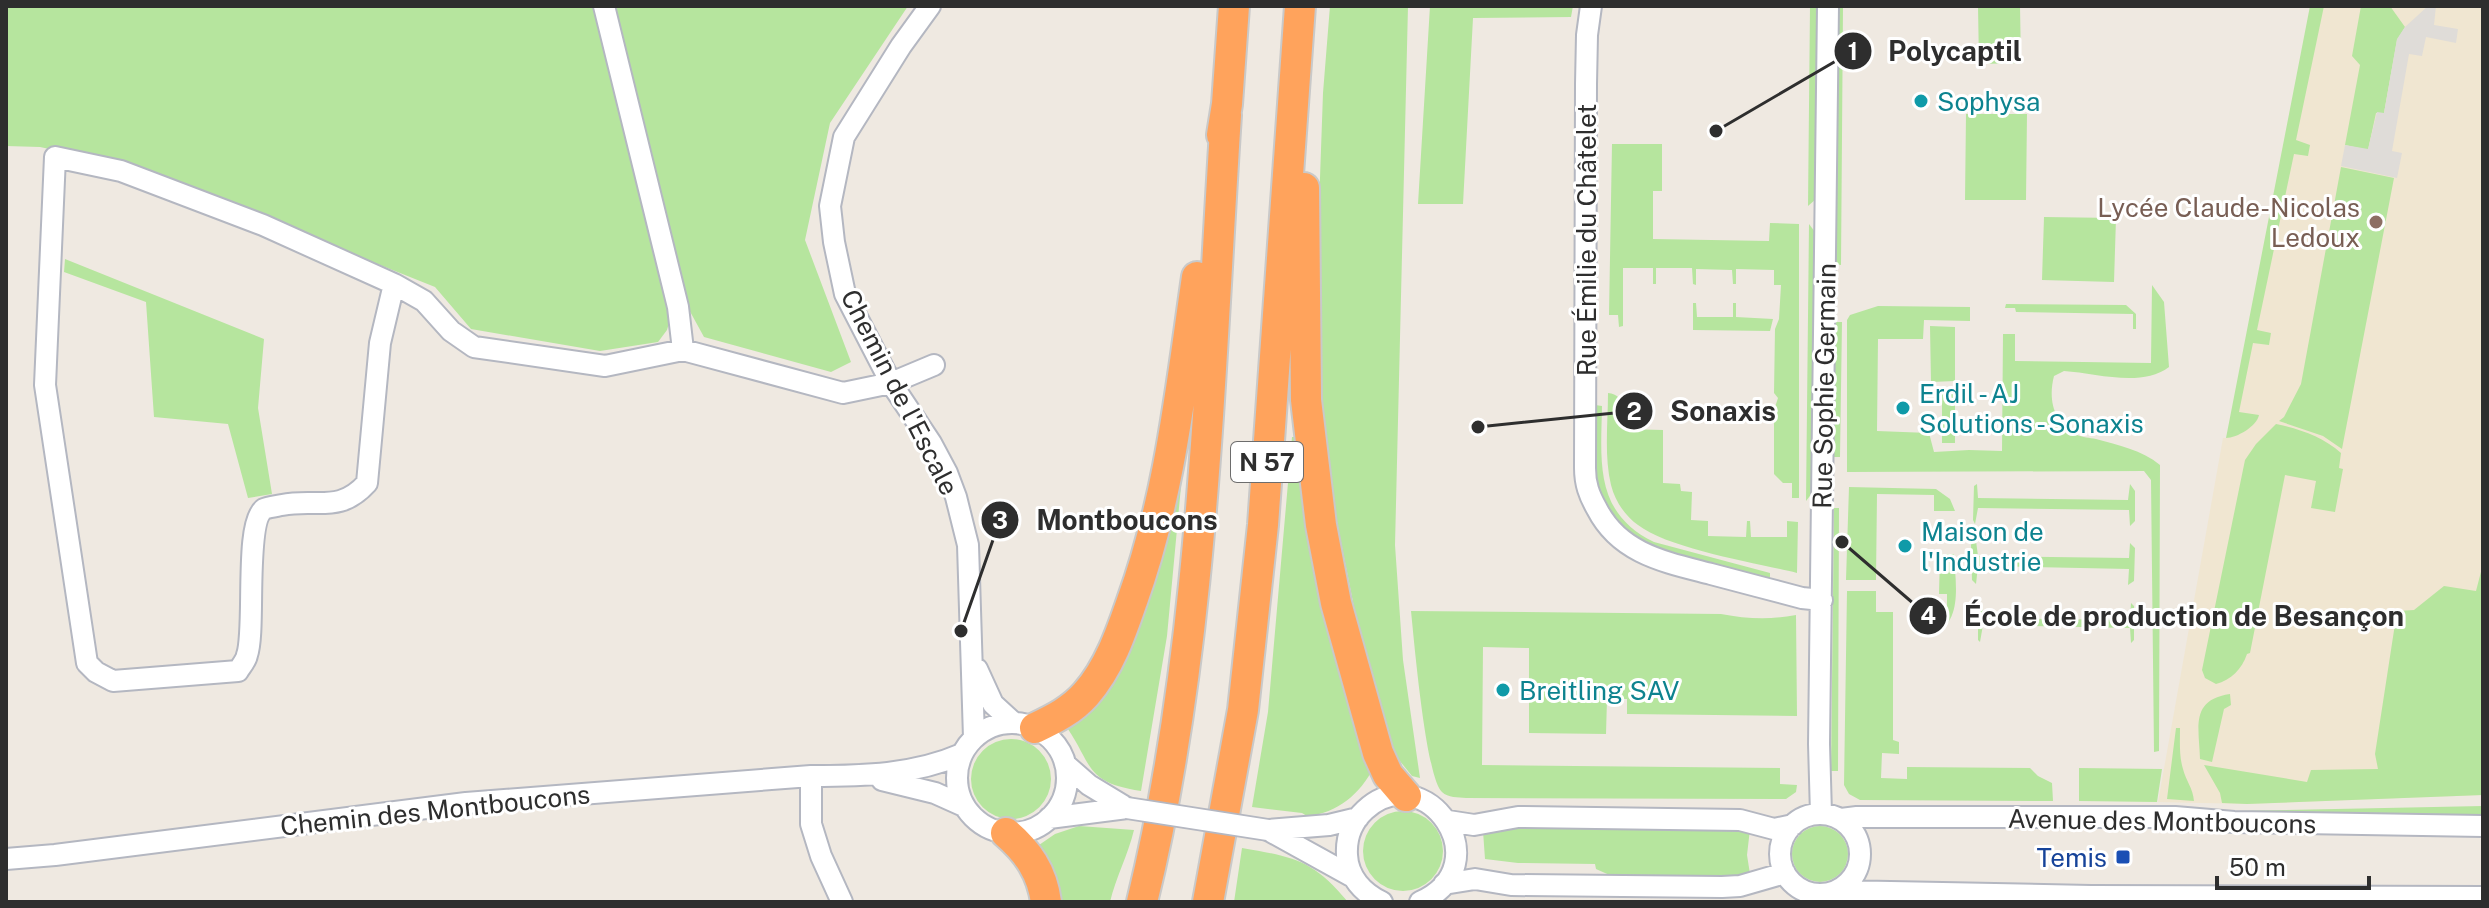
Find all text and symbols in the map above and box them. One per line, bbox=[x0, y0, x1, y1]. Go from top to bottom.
callout: Polycaptil bbox=[1833, 25, 2038, 77]
text: Polycaptil bbox=[1888, 34, 2022, 67]
text: 1 bbox=[1848, 37, 1858, 65]
place label: Sophysa bbox=[1937, 86, 2040, 117]
marker: Sophysa bbox=[1912, 92, 1930, 110]
street label: Rue Émilie du Châtelet bbox=[1571, 104, 1602, 376]
place label: Lycée Claude-Nicolas Ledoux bbox=[2097, 192, 2360, 253]
marker: Lycée Claude-Nicolas Ledoux bbox=[2367, 213, 2385, 231]
street label: Rue Sophie Germain bbox=[1806, 263, 1842, 509]
street label: Chemin de l'Escale bbox=[835, 284, 965, 500]
place label: Erdil - AJ Solutions - Sonaxis bbox=[1919, 378, 2144, 439]
callout: Sonaxis bbox=[1614, 385, 1792, 437]
text: Sonaxis bbox=[1670, 394, 1776, 427]
text: 2 bbox=[1626, 397, 1642, 425]
marker: Erdil - AJ Solutions - Sonaxis bbox=[1894, 399, 1912, 417]
road number: N 57 bbox=[1231, 442, 1303, 482]
callout: Montboucons bbox=[980, 494, 1234, 546]
text: Montboucons bbox=[1036, 503, 1218, 536]
text: 3 bbox=[992, 506, 1008, 534]
place label: Maison de l'Industrie bbox=[1921, 516, 2044, 577]
marker: Maison de l'Industrie bbox=[1896, 537, 1914, 555]
callout: École de production de Besançon bbox=[1908, 590, 2421, 642]
text: École de production de Besançon bbox=[1964, 599, 2404, 632]
text: 4 bbox=[1920, 601, 1936, 629]
place label: Breitling SAV bbox=[1519, 675, 1680, 706]
marker: Breitling SAV bbox=[1494, 681, 1512, 699]
street label: Chemin des Montboucons bbox=[279, 778, 591, 842]
street label: Avenue des Montboucons bbox=[2007, 803, 2317, 839]
scale bar bbox=[2217, 840, 2369, 890]
place label: Temis bbox=[2037, 842, 2107, 873]
marker: Temis bbox=[2114, 848, 2132, 866]
text: 50 m bbox=[2229, 853, 2286, 881]

